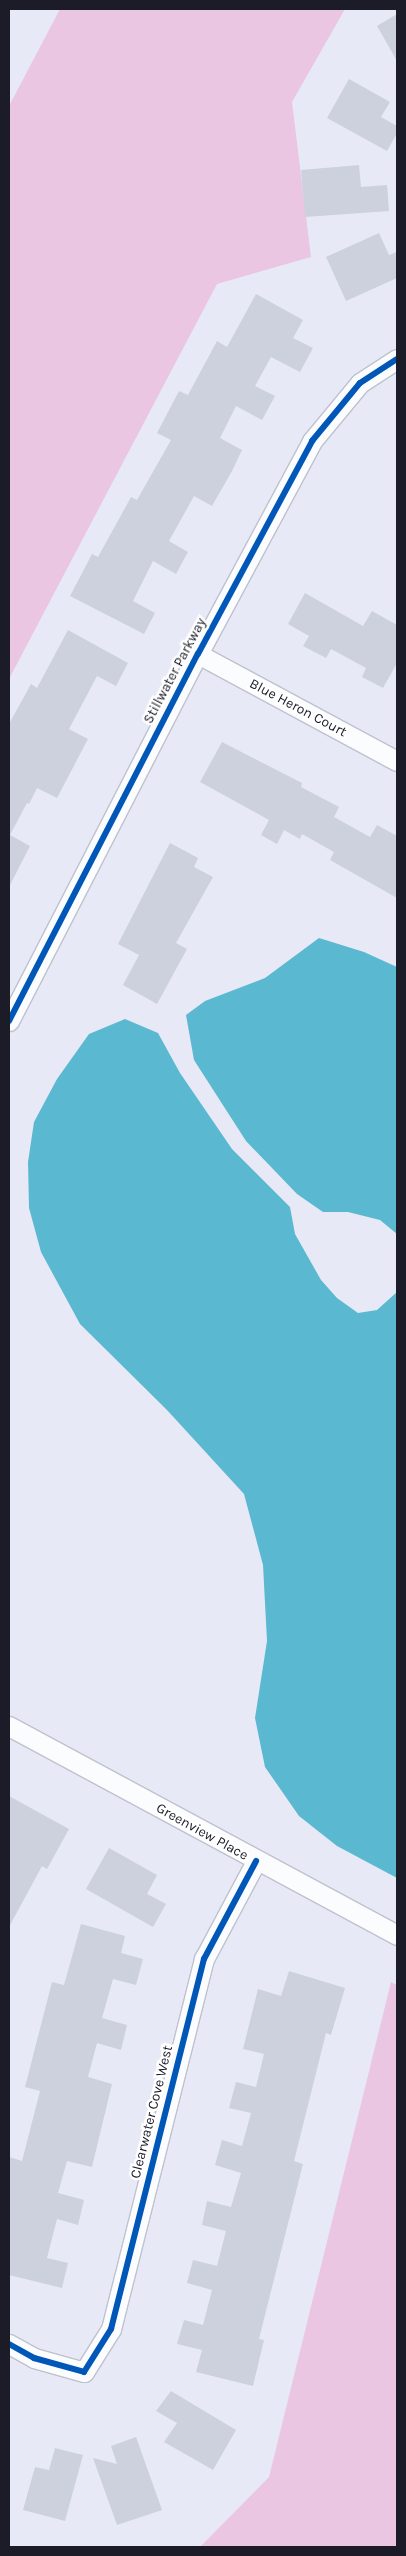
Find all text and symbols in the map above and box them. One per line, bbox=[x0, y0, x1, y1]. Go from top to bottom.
street label: Stillwater Parkway bbox=[140, 615, 210, 727]
street label: Blue Heron Court bbox=[247, 675, 349, 741]
street label: Greenview Place bbox=[153, 1800, 251, 1864]
street label: Clearwater Cove West bbox=[127, 2044, 177, 2180]

